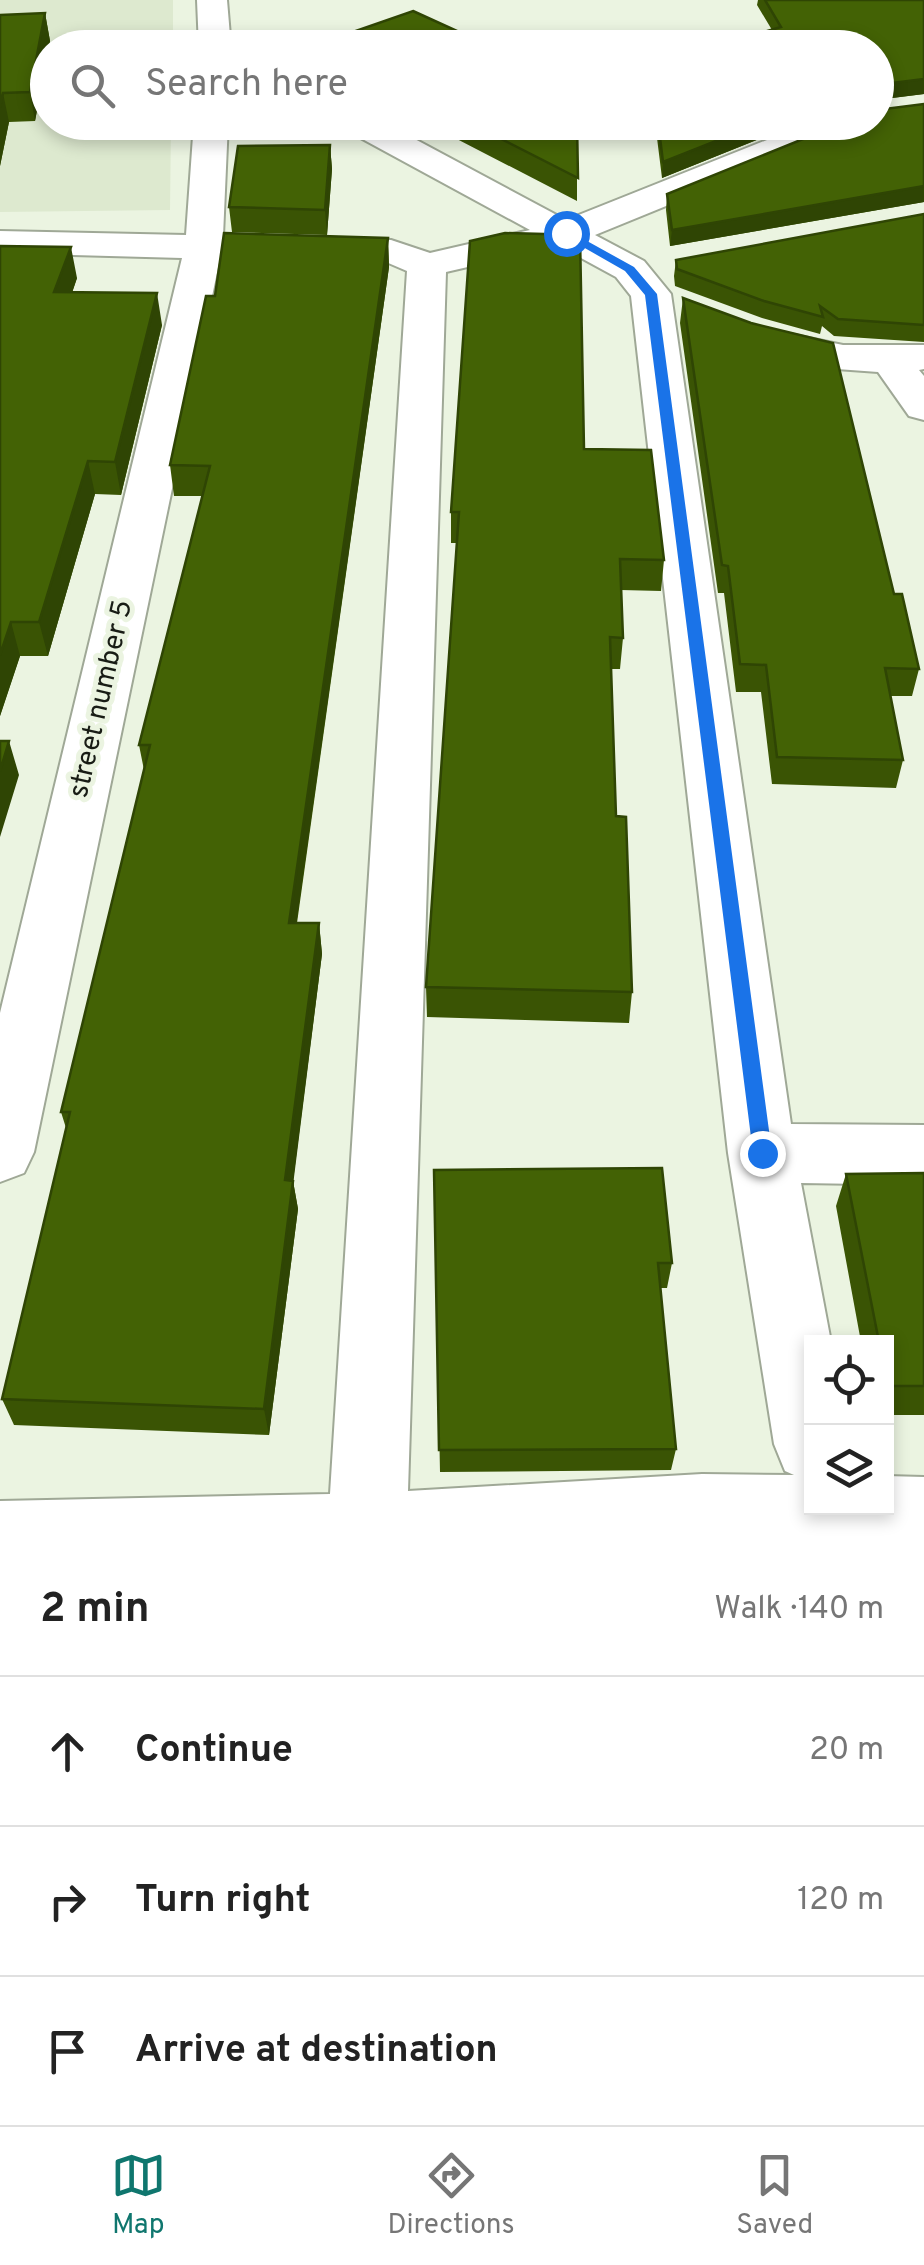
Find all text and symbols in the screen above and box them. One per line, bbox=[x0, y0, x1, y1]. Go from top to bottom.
search box bbox=[30, 30, 894, 140]
icon: search bbox=[65, 58, 120, 113]
text: Search here bbox=[145, 61, 348, 110]
route start bbox=[544, 211, 590, 257]
street label: street number 5 bbox=[62, 597, 142, 801]
route end bbox=[740, 1131, 786, 1177]
map controls bbox=[804, 1335, 894, 1515]
button: locate bbox=[804, 1335, 894, 1425]
button: layers bbox=[804, 1425, 894, 1515]
text: 2 min bbox=[40, 1584, 150, 1637]
text: Walk · 140 m bbox=[714, 1590, 884, 1630]
icon: ahead bbox=[40, 1724, 95, 1779]
text: Continue bbox=[135, 1727, 293, 1776]
text: 20 m bbox=[809, 1731, 884, 1771]
icon: right bbox=[40, 1874, 95, 1929]
text: Turn right bbox=[135, 1877, 310, 1926]
text: 120 m bbox=[797, 1881, 884, 1921]
icon: arrive bbox=[40, 2024, 95, 2079]
text: Arrive at destination bbox=[135, 2027, 498, 2076]
tab: Map bbox=[111, 2148, 166, 2244]
tab: Directions bbox=[387, 2148, 515, 2244]
tab: Saved bbox=[736, 2148, 813, 2244]

